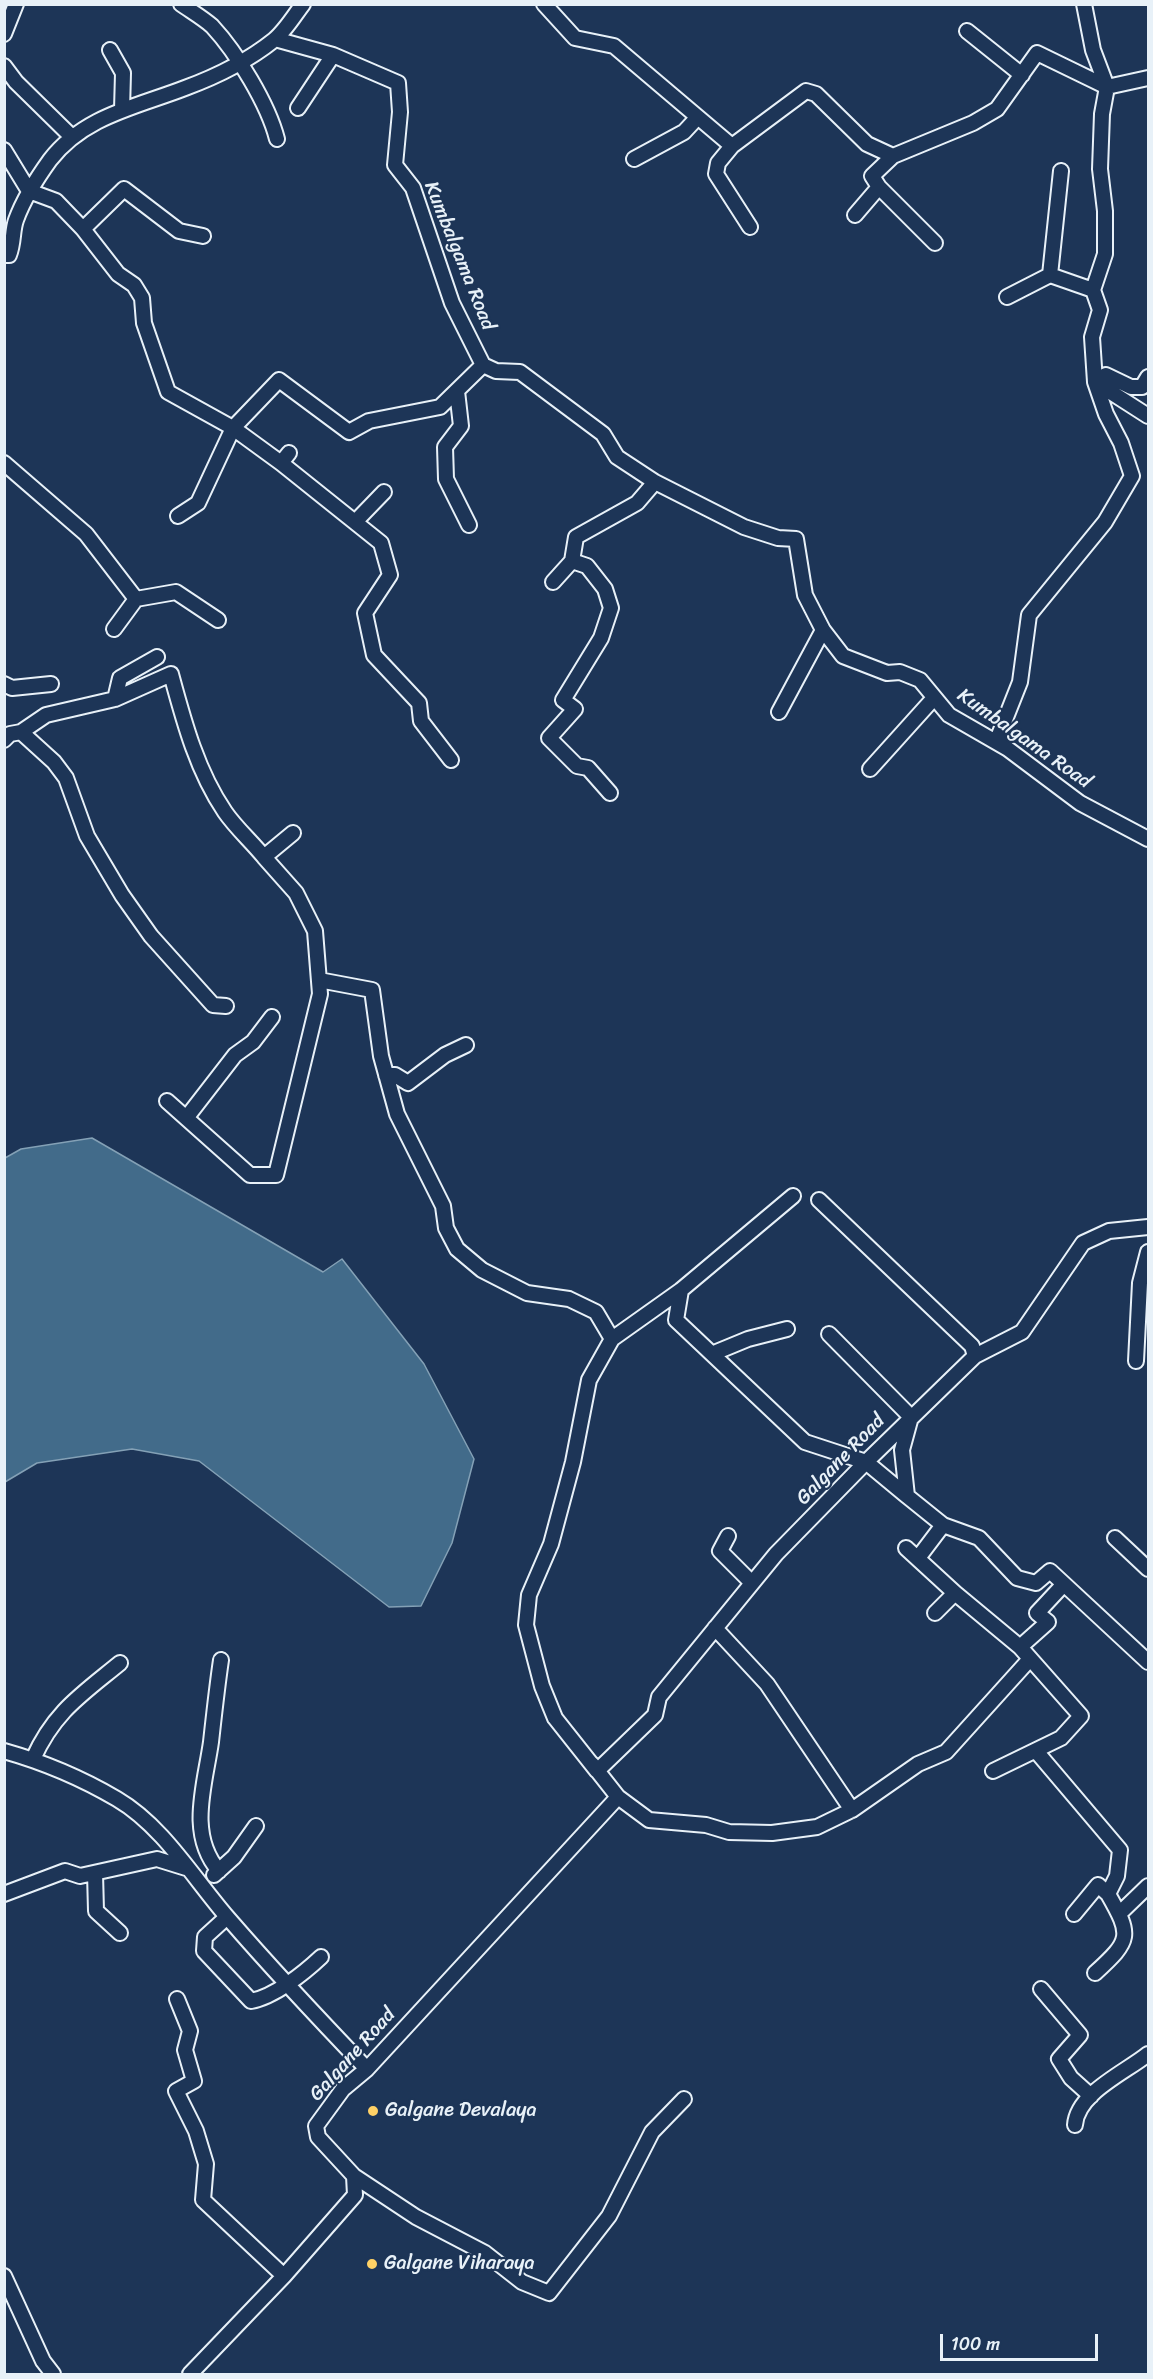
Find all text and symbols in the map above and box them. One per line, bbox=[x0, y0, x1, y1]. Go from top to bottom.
street label: Kumbalgama Road bbox=[418, 178, 500, 334]
street label: Kumbalgama Road bbox=[952, 684, 1096, 794]
street label: Galgane Road bbox=[792, 1410, 890, 1510]
street label: Galgane Road bbox=[305, 2004, 401, 2106]
place label: Galgane Devalaya bbox=[385, 2099, 537, 2123]
marker: Galgane Devalaya bbox=[366, 2104, 380, 2118]
place label: Galgane Viharaya bbox=[384, 2252, 534, 2276]
marker: Galgane Viharaya bbox=[365, 2257, 379, 2271]
scale bar bbox=[943, 2322, 1100, 2360]
text: 100 m bbox=[951, 2328, 1000, 2360]

